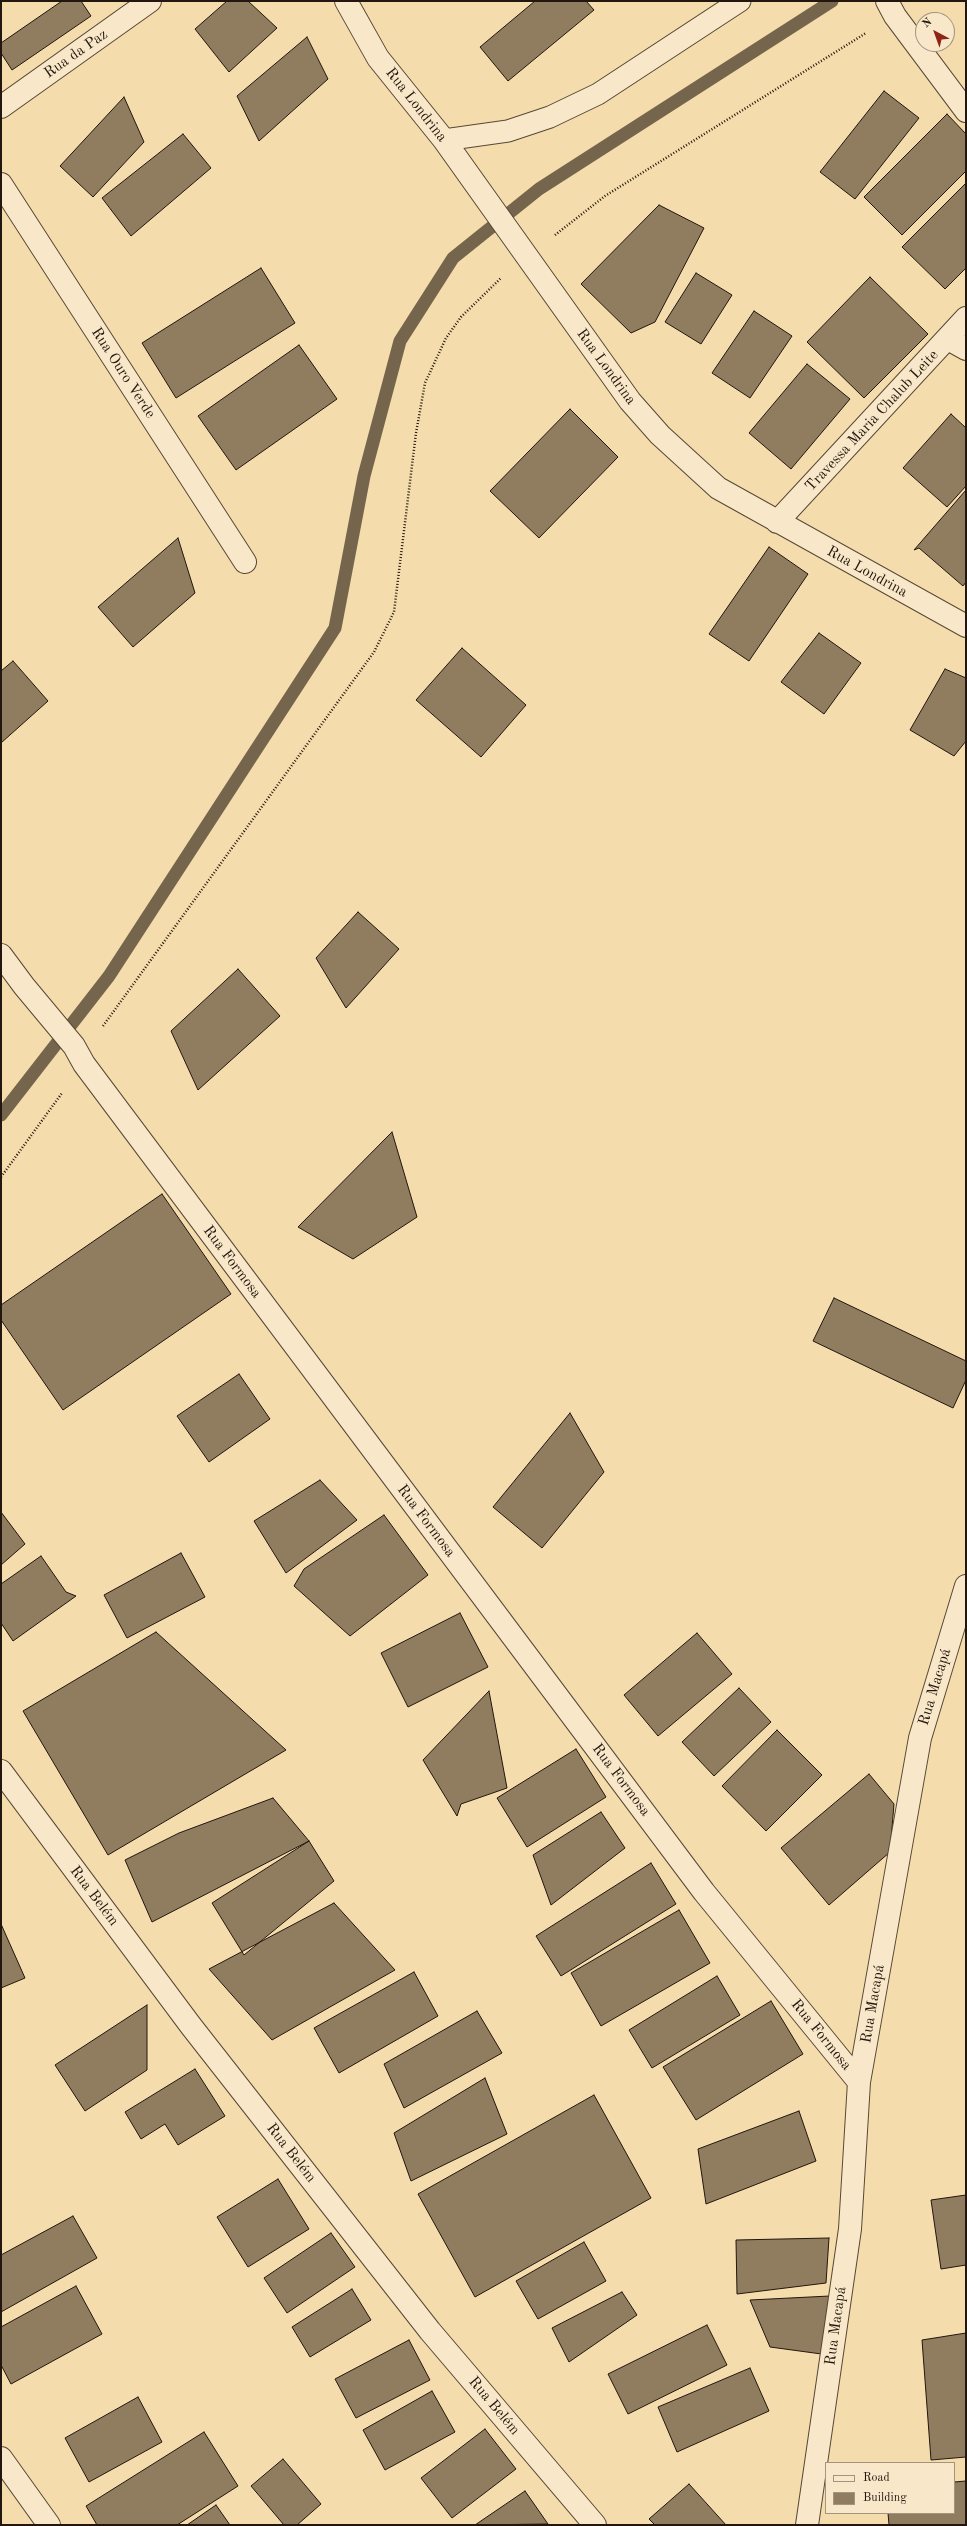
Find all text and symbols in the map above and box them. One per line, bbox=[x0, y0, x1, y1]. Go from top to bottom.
north arrow bbox=[915, 12, 955, 52]
text: N bbox=[921, 16, 934, 30]
street label: Rua da Paz bbox=[41, 26, 111, 82]
street label: Rua Londrina bbox=[381, 64, 451, 146]
street label: Rua Ouro Verde bbox=[87, 324, 159, 422]
street label: Rua Londrina bbox=[572, 326, 640, 408]
street label: Travessa Maria Chalub Leite bbox=[802, 346, 942, 496]
street label: Rua Londrina bbox=[824, 542, 910, 602]
street label: Rua Formosa bbox=[199, 1222, 265, 1302]
street label: Rua Formosa bbox=[393, 1481, 459, 1561]
street label: Rua Macapá bbox=[915, 1646, 955, 1728]
street label: Rua Formosa bbox=[588, 1740, 654, 1820]
street label: Rua Belém bbox=[66, 1862, 122, 1930]
street label: Rua Macapá bbox=[857, 1963, 889, 2045]
street label: Rua Formosa bbox=[787, 1996, 855, 2074]
street label: Rua Belém bbox=[262, 2120, 320, 2186]
street label: Rua Macapá bbox=[822, 2285, 850, 2367]
street label: Rua Belém bbox=[464, 2373, 524, 2439]
legend bbox=[825, 2462, 955, 2514]
text: Road bbox=[863, 2472, 890, 2484]
text: Building bbox=[863, 2492, 907, 2504]

